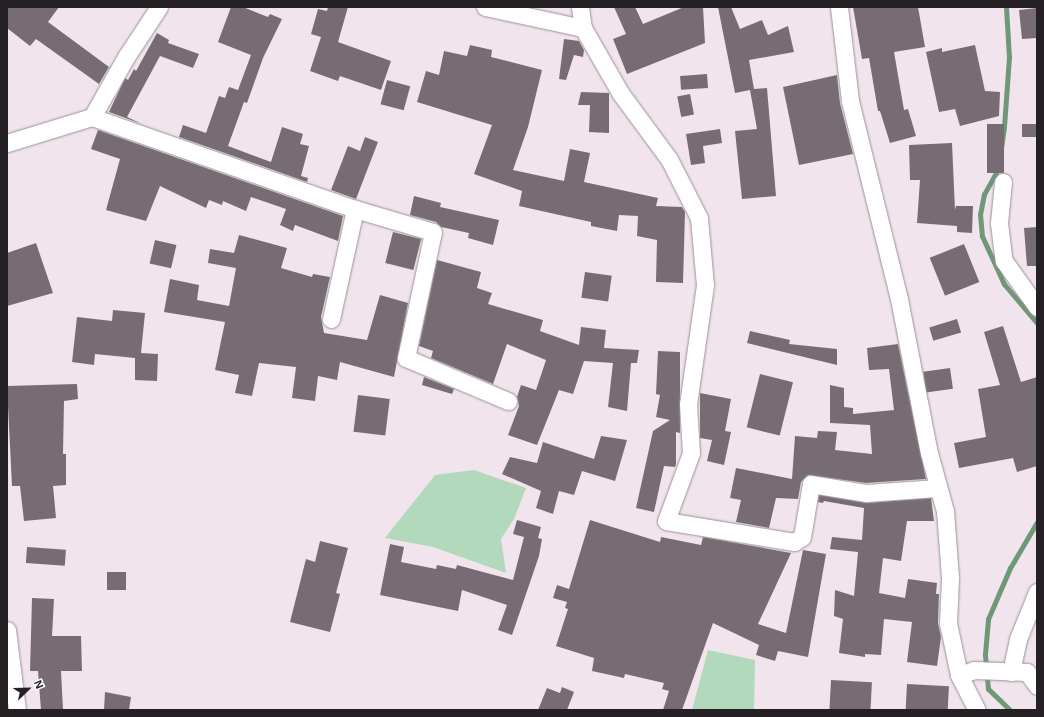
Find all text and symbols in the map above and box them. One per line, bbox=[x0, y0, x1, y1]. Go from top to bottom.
north arrow bbox=[8, 669, 48, 709]
text: N bbox=[32, 678, 46, 690]

